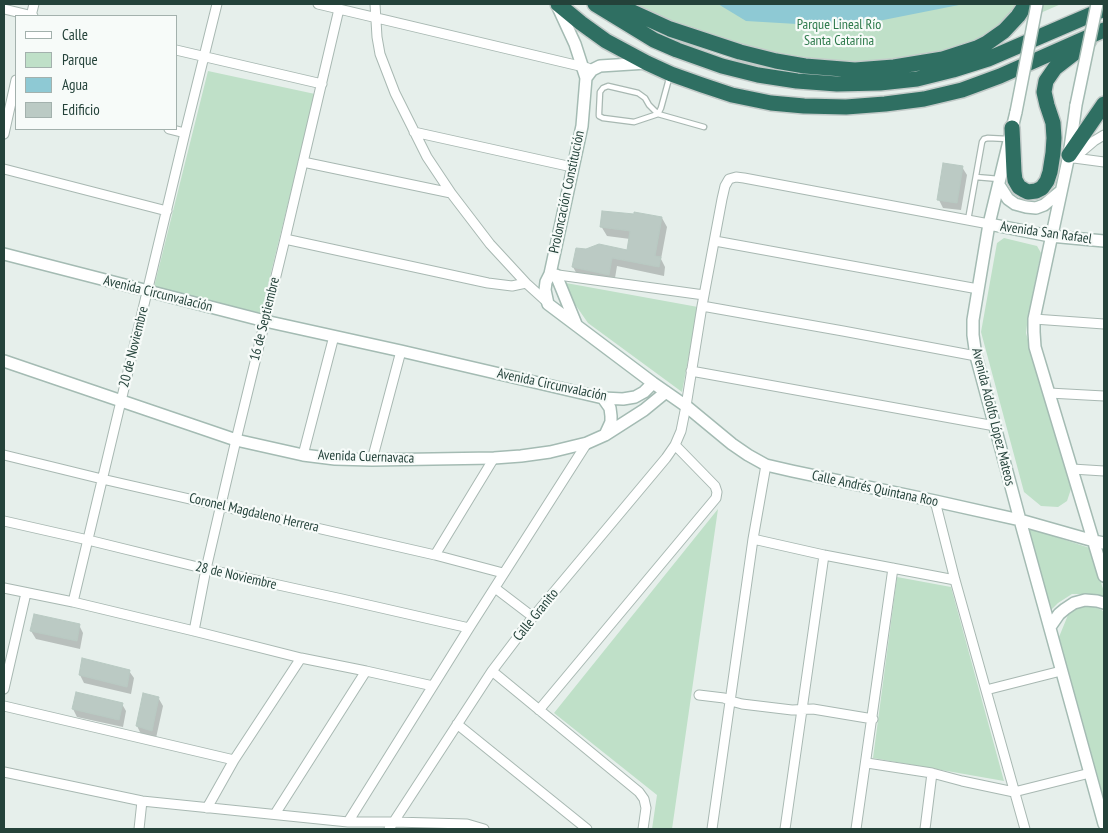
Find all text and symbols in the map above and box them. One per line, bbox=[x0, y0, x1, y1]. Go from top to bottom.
legend bbox=[15, 15, 178, 130]
park label: Parque Lineal Río Santa Catarina bbox=[797, 17, 881, 49]
text: Calle bbox=[62, 25, 88, 44]
text: Parque bbox=[62, 50, 98, 69]
text: Agua bbox=[62, 75, 88, 94]
text: Edificio bbox=[62, 100, 100, 119]
street label: Proloncación Constitución bbox=[546, 129, 588, 255]
street label: Avenida San Rafael bbox=[999, 218, 1093, 248]
street label: Avenida Circunvalación bbox=[102, 272, 214, 316]
street label: 16 de Septiembre bbox=[246, 275, 284, 363]
street label: 20 de Noviembre bbox=[116, 305, 152, 389]
street label: Avenida Adolfo López Mateos bbox=[968, 346, 1018, 488]
street label: Avenida Circunvalación bbox=[496, 365, 608, 405]
street label: Avenida Cuernavaca bbox=[317, 447, 415, 467]
street label: Calle Andrés Quintana Roo bbox=[810, 467, 940, 511]
street label: Coronel Magdaleno Herrera bbox=[187, 490, 321, 536]
street label: 28 de Noviembre bbox=[194, 558, 278, 594]
street label: Calle Granito bbox=[510, 585, 562, 645]

